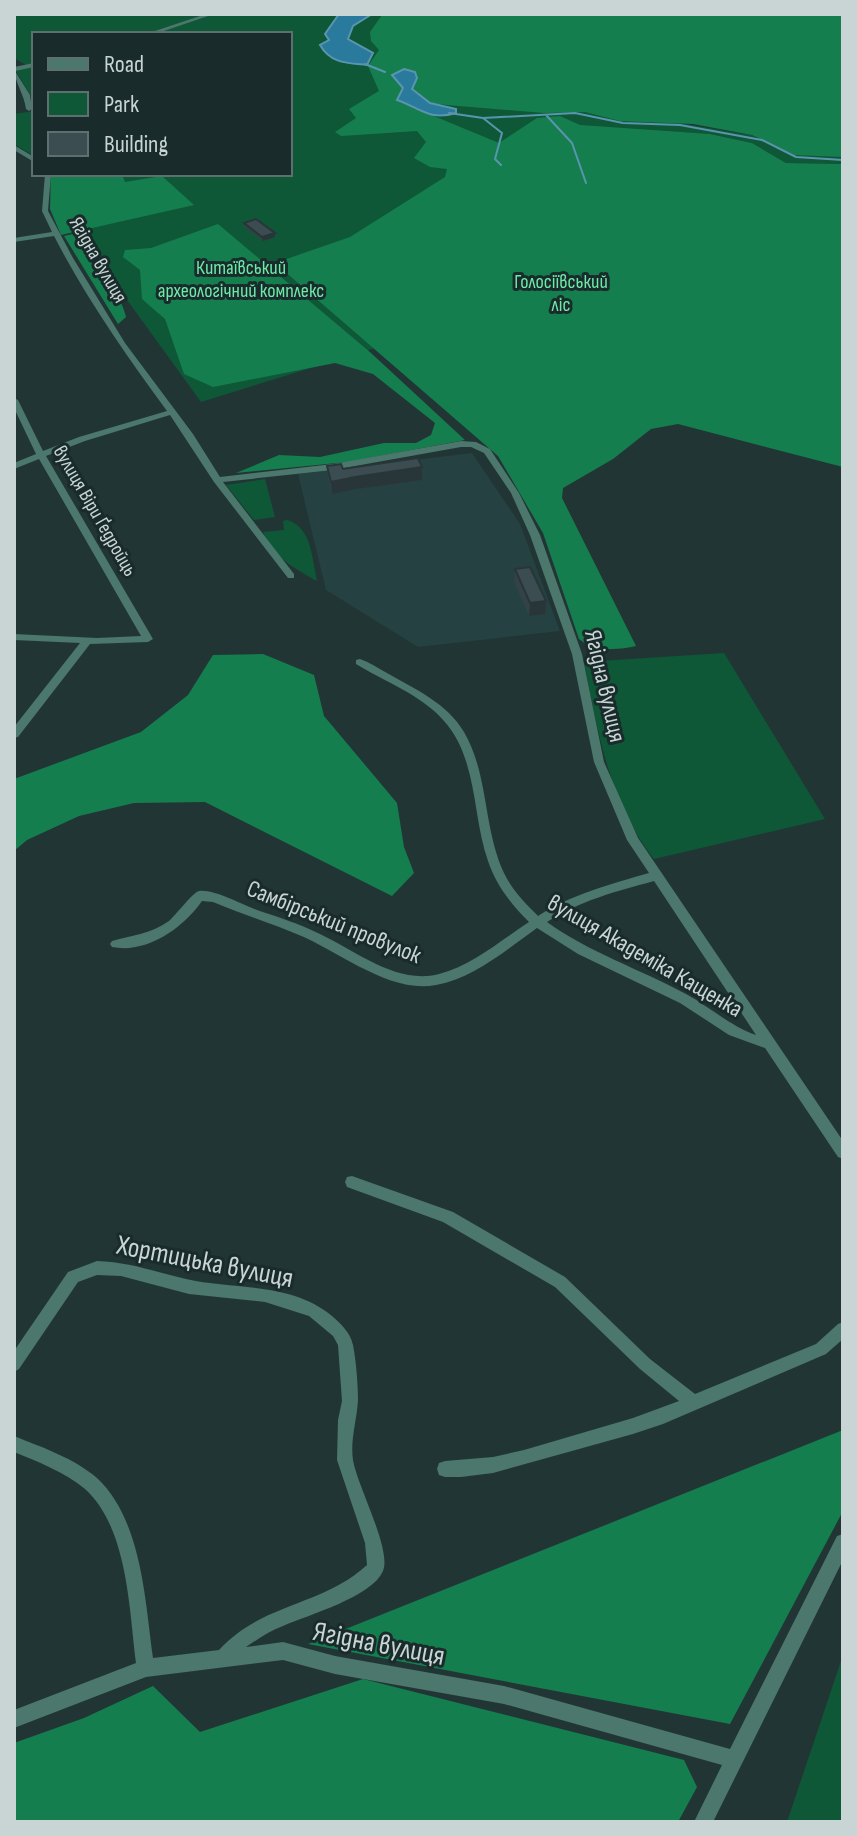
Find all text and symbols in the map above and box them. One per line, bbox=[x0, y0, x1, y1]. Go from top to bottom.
legend bbox=[32, 32, 292, 176]
text: Road bbox=[104, 50, 144, 79]
text: Park bbox=[104, 90, 139, 119]
text: Building bbox=[104, 130, 168, 159]
street label: Ягідна вулиця bbox=[64, 213, 132, 307]
park label: Китаївський археологічний комплекс bbox=[158, 256, 324, 303]
park label: Голосіївський ліс bbox=[514, 270, 608, 317]
street label: вулиця Віри Ґедройць bbox=[48, 441, 142, 581]
street label: Ягідна вулиця bbox=[578, 627, 632, 745]
street label: Самбірський провулок bbox=[243, 874, 426, 971]
street label: вулиця Академіка Кащенка bbox=[542, 888, 748, 1024]
street label: Хортицька вулиця bbox=[113, 1229, 296, 1295]
street label: Ягідна вулиця bbox=[310, 1615, 448, 1673]

